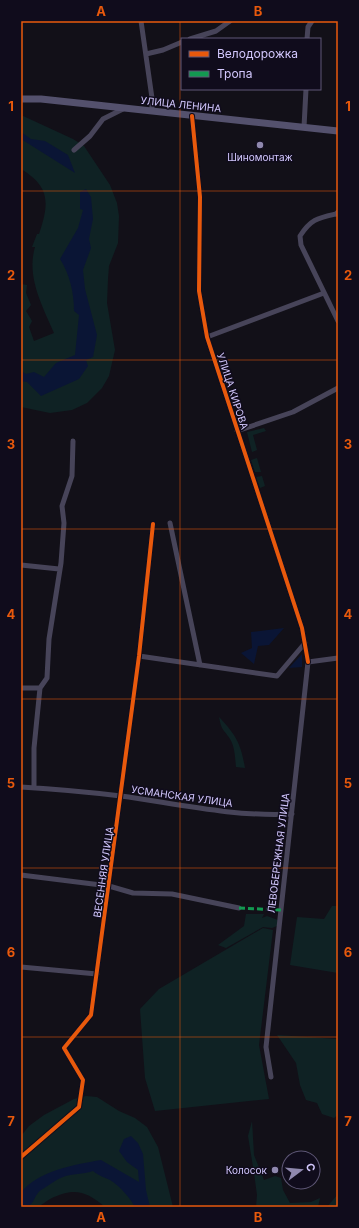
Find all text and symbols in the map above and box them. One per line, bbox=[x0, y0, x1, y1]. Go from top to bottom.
text: A bbox=[96, 3, 106, 19]
text: B bbox=[254, 3, 263, 19]
legend bbox=[181, 38, 321, 90]
text: Велодорожка bbox=[217, 46, 298, 61]
text: Тропа bbox=[217, 66, 252, 81]
street label: УЛИЦА ЛЕНИНА bbox=[140, 94, 222, 114]
text: 1 bbox=[8, 98, 14, 114]
text: 1 bbox=[345, 98, 351, 114]
marker: Шиномонтаж bbox=[255, 140, 265, 150]
place label: Шиномонтаж bbox=[227, 151, 293, 163]
text: 2 bbox=[7, 267, 15, 283]
text: 2 bbox=[344, 267, 352, 283]
street label: УЛИЦА КИРОВА bbox=[215, 351, 251, 431]
text: 3 bbox=[7, 436, 15, 452]
text: 3 bbox=[344, 436, 352, 452]
text: 4 bbox=[7, 606, 16, 622]
text: 4 bbox=[344, 606, 353, 622]
text: 5 bbox=[7, 775, 15, 791]
text: 5 bbox=[344, 775, 352, 791]
street label: УСМАНСКАЯ УЛИЦА bbox=[131, 783, 234, 809]
street label: ЛЕВОБЕРЕЖНАЯ УЛИЦА bbox=[265, 792, 291, 914]
street label: ВЕСЕННЯЯ УЛИЦА bbox=[91, 826, 115, 918]
text: 6 bbox=[7, 944, 15, 960]
text: 6 bbox=[344, 944, 352, 960]
text: 7 bbox=[7, 1113, 15, 1129]
text: 7 bbox=[344, 1113, 352, 1129]
north arrow bbox=[281, 1150, 321, 1190]
text: С bbox=[303, 1161, 318, 1173]
place label: Колосок bbox=[226, 1164, 268, 1176]
marker: Колосок bbox=[270, 1165, 280, 1175]
text: A bbox=[96, 1209, 106, 1225]
text: B bbox=[254, 1209, 263, 1225]

